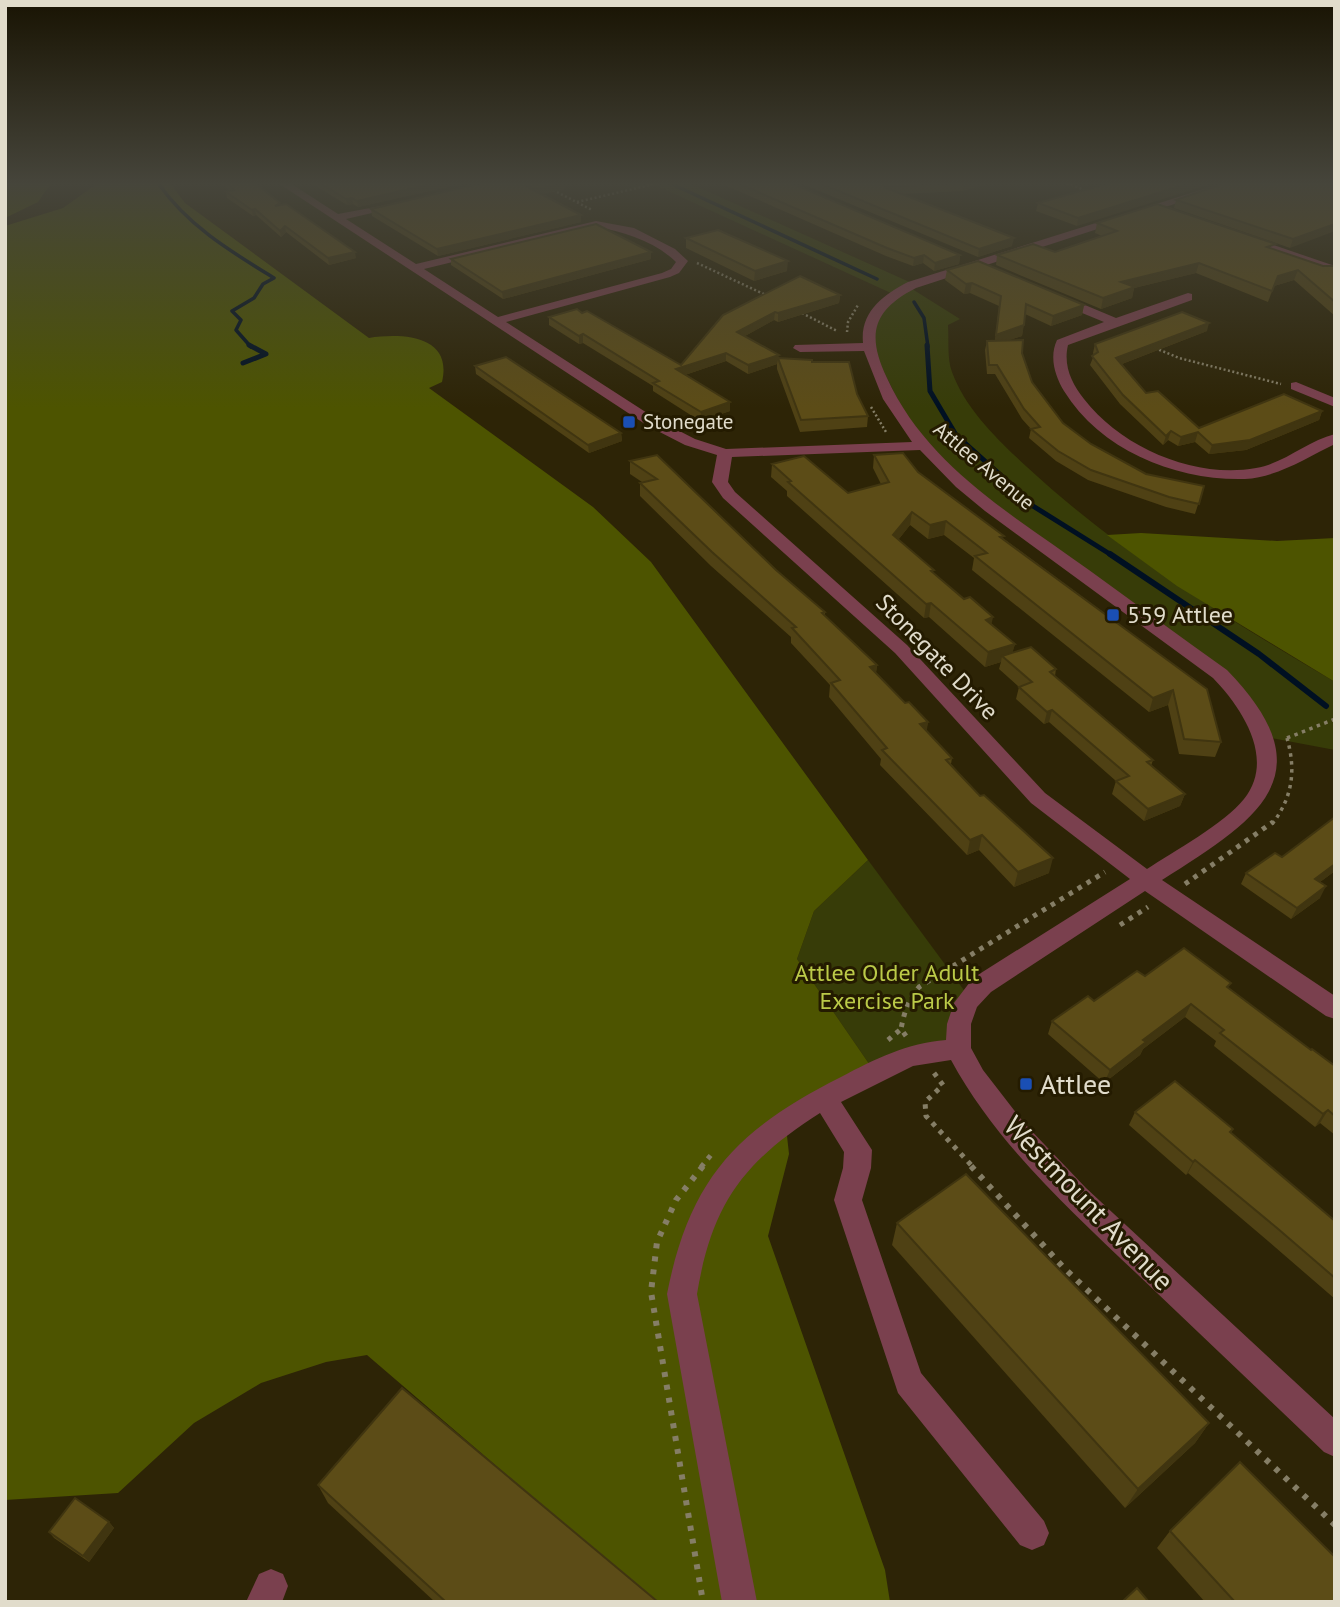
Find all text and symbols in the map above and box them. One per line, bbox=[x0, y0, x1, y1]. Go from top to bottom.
place label: Stonegate bbox=[643, 408, 733, 435]
marker: Stonegate bbox=[621, 414, 637, 430]
street label: Attlee Avenue bbox=[928, 415, 1040, 516]
street label: Stonegate Drive bbox=[869, 587, 1005, 726]
place label: 559 Attlee bbox=[1127, 599, 1233, 630]
marker: 559 Attlee bbox=[1105, 607, 1121, 623]
park label: Attlee Older Adult Exercise Park bbox=[795, 957, 979, 1016]
place label: Attlee bbox=[1040, 1065, 1111, 1102]
marker: Attlee bbox=[1018, 1076, 1034, 1092]
street label: Westmount Avenue bbox=[996, 1107, 1182, 1298]

